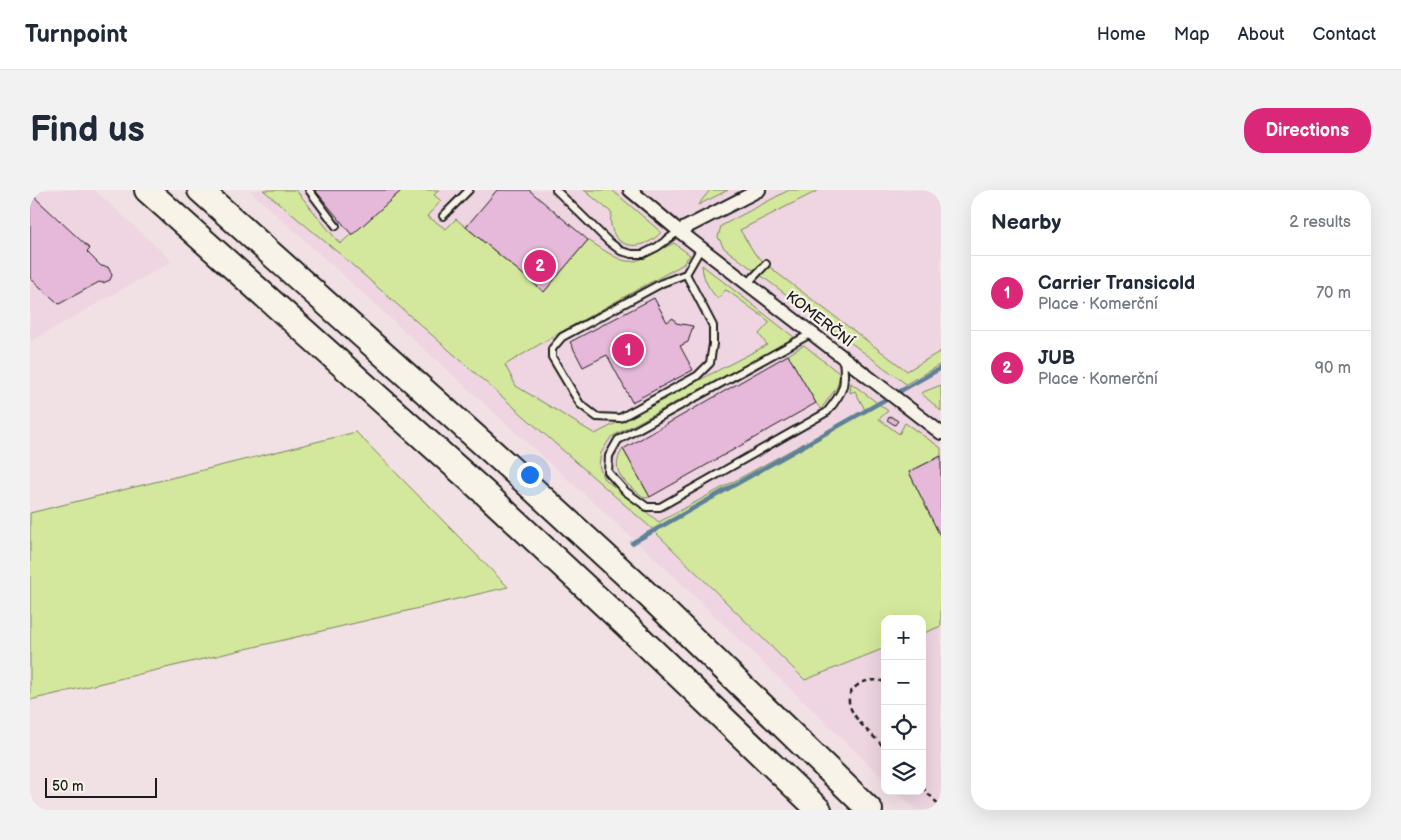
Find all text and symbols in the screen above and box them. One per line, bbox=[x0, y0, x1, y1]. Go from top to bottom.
text: Turnpoint bbox=[25, 20, 128, 49]
text: Home bbox=[1097, 24, 1146, 45]
text: Map bbox=[1174, 24, 1210, 45]
text: About bbox=[1238, 24, 1285, 45]
text: Contact bbox=[1313, 24, 1376, 45]
button: Directions bbox=[1244, 108, 1371, 153]
text: Find us bbox=[30, 109, 145, 152]
text: Nearby bbox=[991, 210, 1061, 235]
text: 2 results bbox=[1289, 213, 1351, 232]
pin: 2 bbox=[524, 247, 556, 285]
text: Carrier Transicold bbox=[1038, 272, 1195, 295]
text: 1 bbox=[1004, 284, 1010, 303]
text: 70 m bbox=[1316, 284, 1351, 303]
street label: KOMERČNÍ bbox=[782, 287, 858, 352]
text: Place · Komerční bbox=[1038, 295, 1158, 314]
pin: 1 bbox=[612, 331, 644, 369]
text: JUB bbox=[1038, 347, 1075, 370]
text: 2 bbox=[1002, 359, 1012, 378]
text: 90 m bbox=[1315, 359, 1351, 378]
text: Place · Komerční bbox=[1038, 370, 1158, 389]
your location bbox=[517, 462, 543, 488]
map controls bbox=[881, 615, 926, 795]
button: + bbox=[881, 615, 926, 660]
button: − bbox=[881, 660, 926, 705]
button: locate bbox=[881, 705, 926, 750]
button: layers bbox=[881, 750, 926, 795]
scale bar bbox=[45, 775, 158, 798]
text: 50 m bbox=[52, 778, 84, 795]

